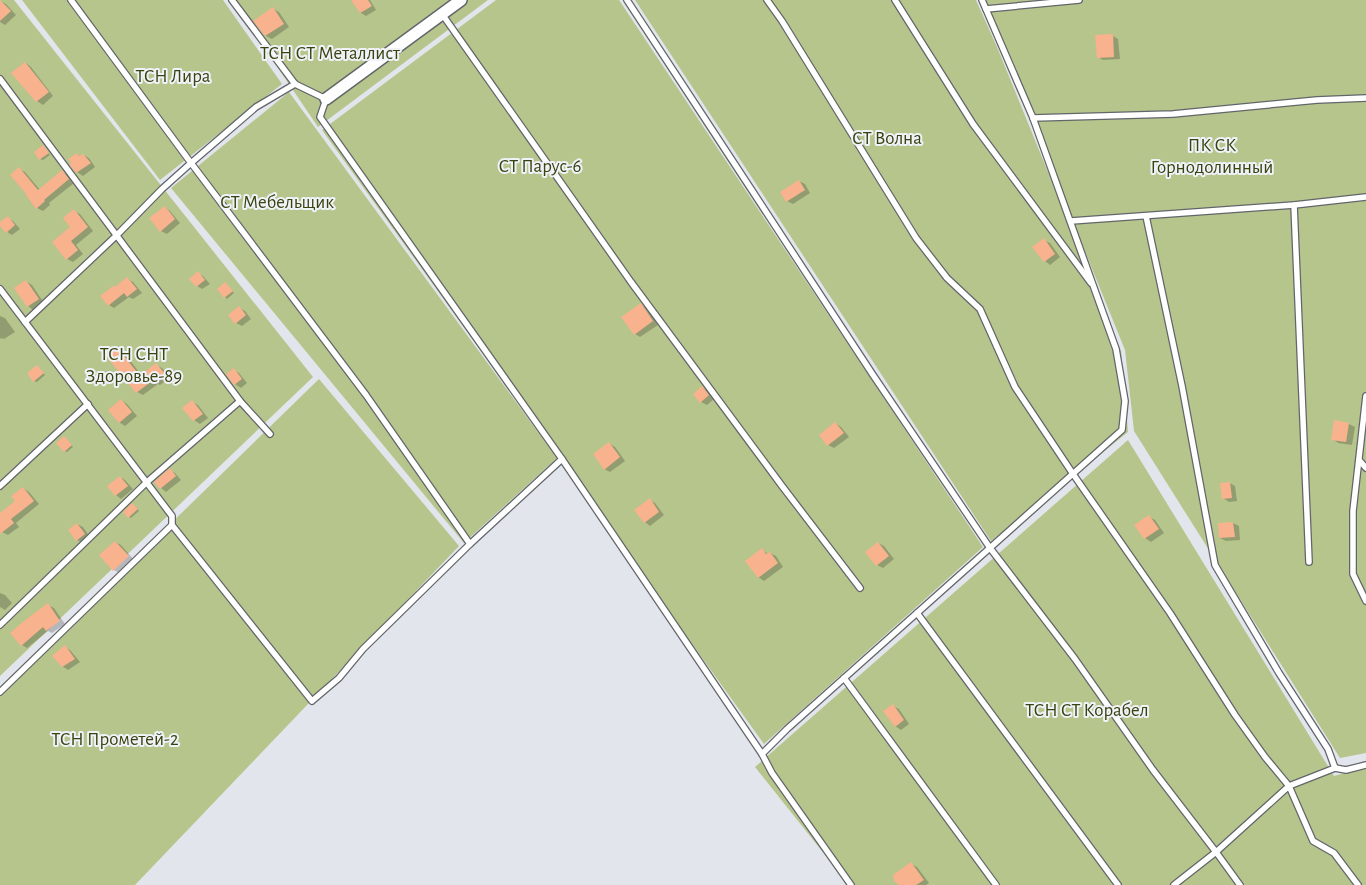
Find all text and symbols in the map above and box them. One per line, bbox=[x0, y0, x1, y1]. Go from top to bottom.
park label: ТСН СТ Металлист bbox=[260, 44, 400, 63]
park label: ТСН Лира bbox=[135, 67, 211, 86]
park label: СТ Волна bbox=[852, 129, 922, 148]
park label: ПК СК Горнодолинный bbox=[1151, 136, 1273, 177]
park label: СТ Парус-6 bbox=[499, 157, 582, 176]
park label: СТ Мебельщик bbox=[220, 193, 334, 212]
park label: ТСН СНТ Здоровье-89 bbox=[86, 345, 182, 386]
park label: ТСН СТ Корабел bbox=[1025, 701, 1149, 720]
park label: ТСН Прометей-2 bbox=[51, 730, 179, 749]

